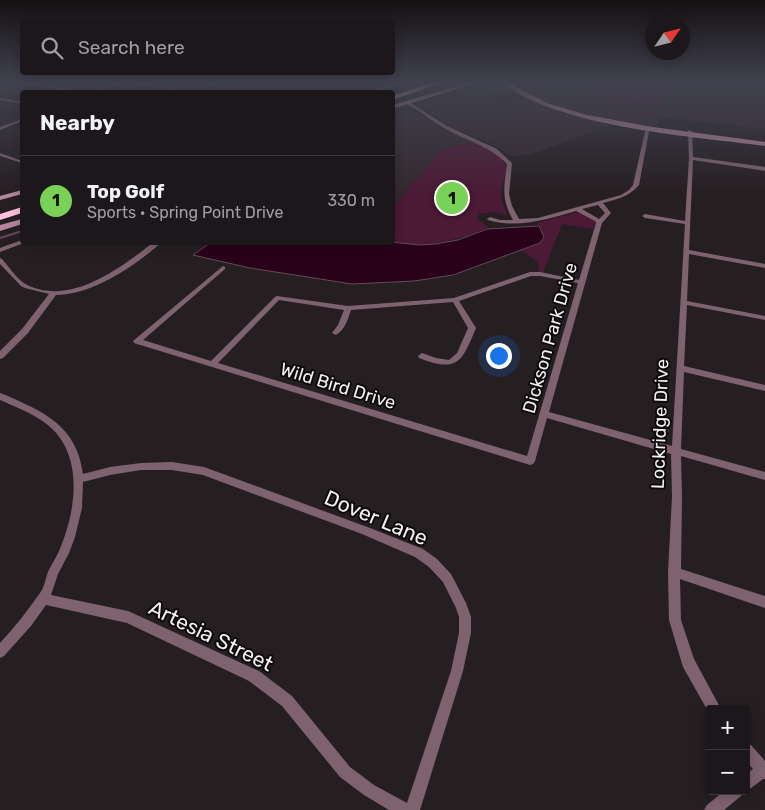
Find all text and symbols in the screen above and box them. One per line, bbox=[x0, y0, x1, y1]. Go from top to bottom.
north arrow bbox=[645, 15, 690, 60]
search box bbox=[20, 20, 395, 75]
icon: search bbox=[38, 34, 66, 62]
text: Search here bbox=[78, 36, 185, 59]
text: Nearby bbox=[40, 110, 115, 135]
pin: 1 bbox=[436, 179, 468, 217]
text: Top Golf bbox=[87, 180, 164, 203]
text: 1 bbox=[52, 191, 60, 210]
text: 330 m bbox=[327, 191, 375, 210]
text: Sports · Spring Point Drive bbox=[87, 203, 283, 222]
street label: Dickson Park Drive bbox=[518, 260, 582, 416]
your location bbox=[486, 343, 512, 369]
street label: Wild Bird Drive bbox=[278, 358, 398, 414]
street label: Lockridge Drive bbox=[647, 359, 673, 489]
street label: Dover Lane bbox=[321, 485, 432, 550]
street label: Artesia Street bbox=[145, 595, 277, 676]
map controls bbox=[705, 705, 750, 795]
button: + bbox=[705, 705, 750, 750]
button: − bbox=[705, 750, 750, 795]

